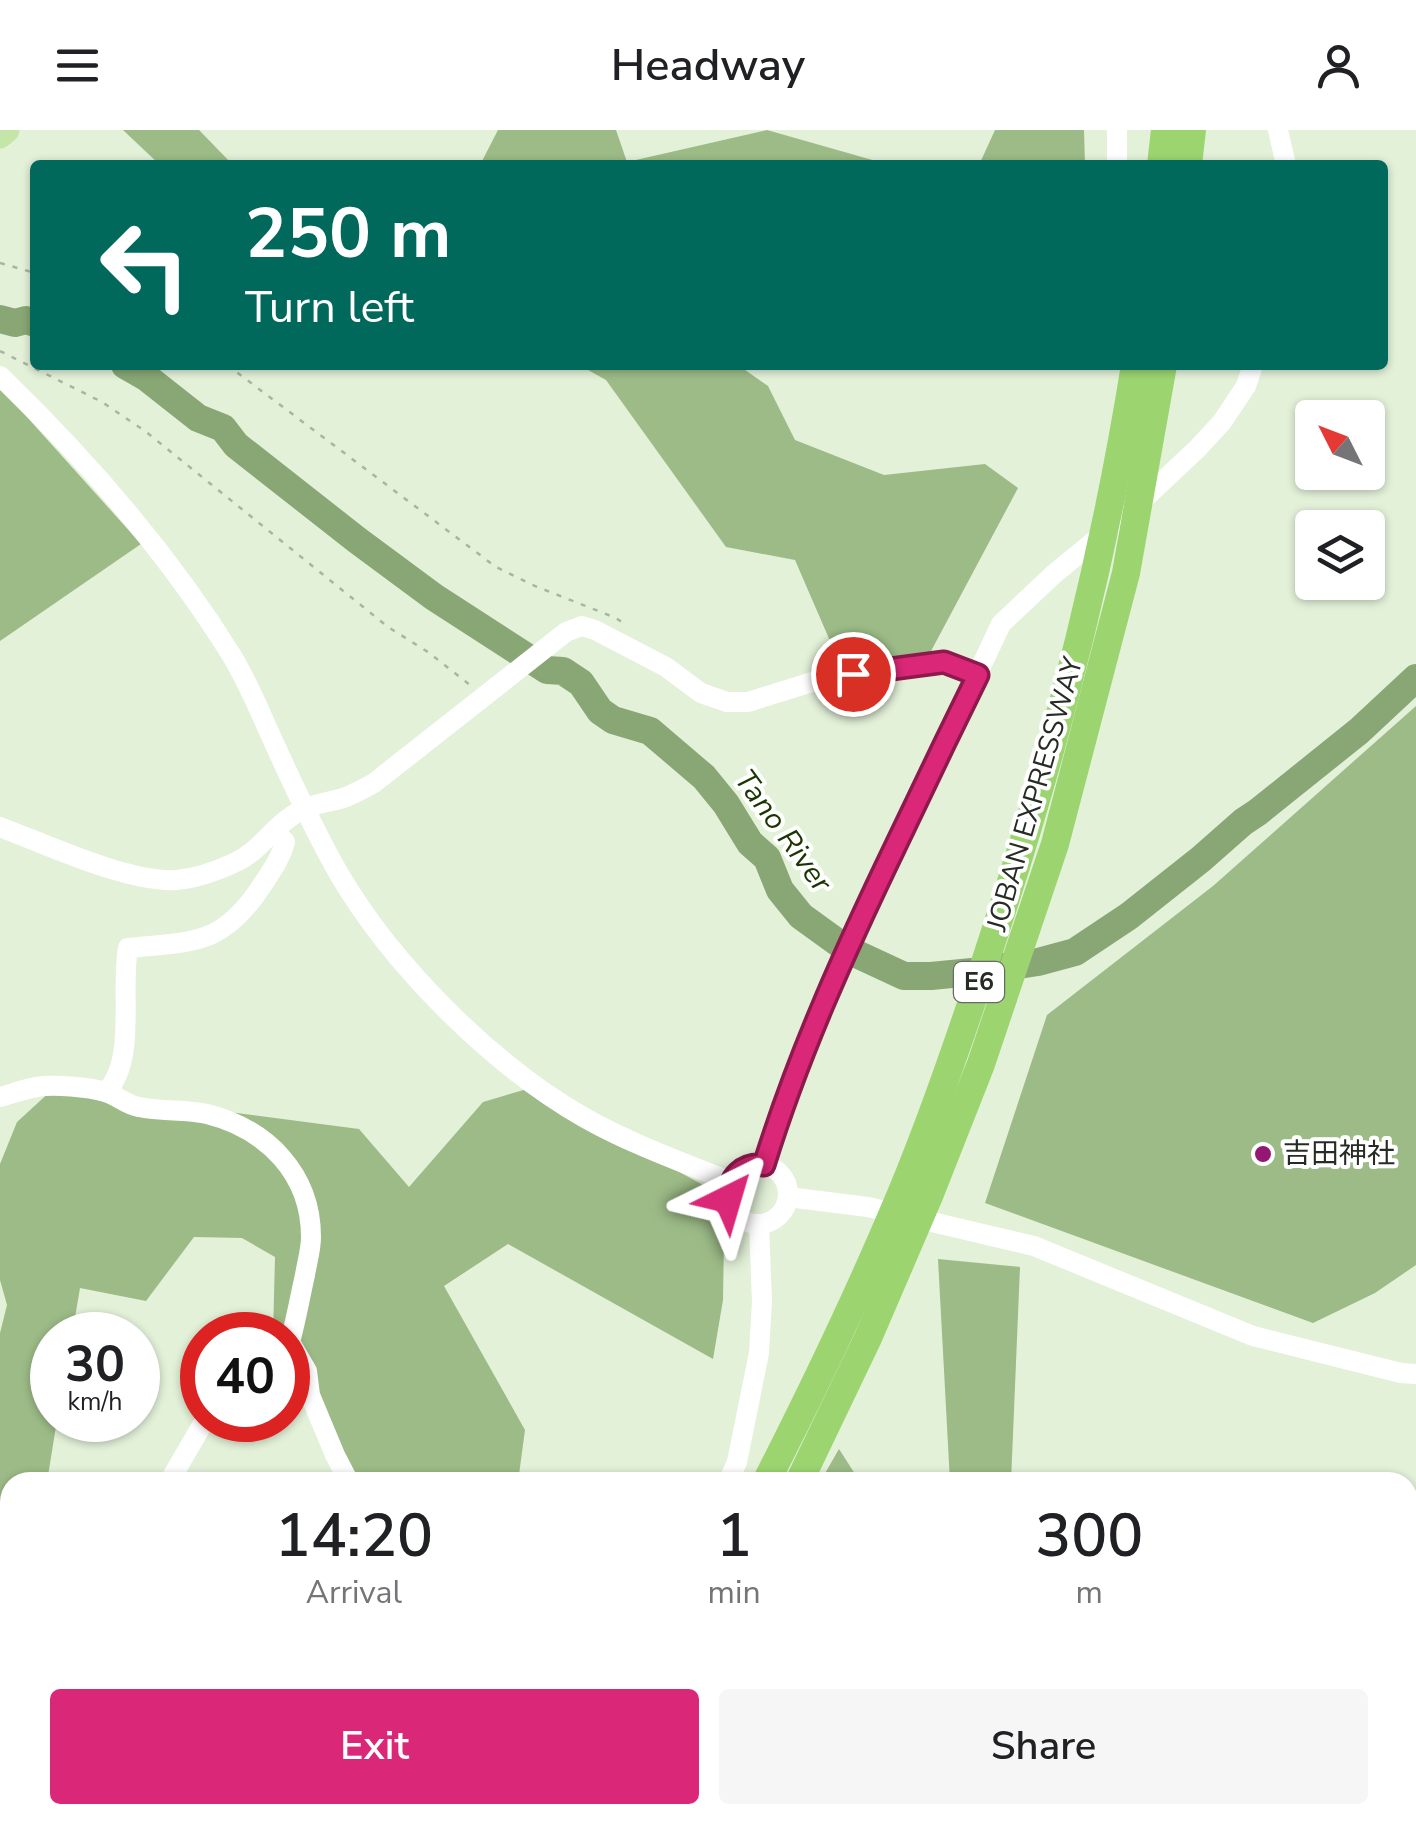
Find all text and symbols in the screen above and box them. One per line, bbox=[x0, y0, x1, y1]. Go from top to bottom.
text: Headway bbox=[611, 35, 805, 96]
icon: menu bbox=[50, 38, 105, 93]
icon: person bbox=[1311, 38, 1366, 93]
text: 250 m bbox=[245, 186, 451, 282]
icon: left bbox=[80, 200, 210, 330]
text: Turn left bbox=[245, 277, 414, 338]
north arrow bbox=[1295, 400, 1385, 490]
map controls bbox=[1295, 400, 1385, 600]
button: layers bbox=[1295, 510, 1385, 600]
pin bbox=[811, 632, 896, 717]
icon: arrive bbox=[826, 647, 881, 702]
street label: JOBAN EXPRESSWAY bbox=[977, 651, 1093, 936]
water label: Tano River bbox=[725, 761, 842, 902]
road number: E6 bbox=[954, 962, 1004, 1002]
place label: 吉田神社 bbox=[1283, 1135, 1395, 1173]
marker: 吉田神社 bbox=[1252, 1143, 1274, 1165]
position arrow bbox=[676, 1147, 780, 1251]
speed limit sign: 40 bbox=[180, 1312, 310, 1442]
text: 30 bbox=[65, 1330, 125, 1399]
text: km/h bbox=[67, 1385, 123, 1419]
text: 14:20 bbox=[275, 1495, 433, 1577]
text: 1 bbox=[716, 1495, 752, 1577]
text: 300 bbox=[1035, 1495, 1143, 1577]
text: Arrival bbox=[306, 1571, 402, 1614]
text: min bbox=[708, 1571, 761, 1614]
text: m bbox=[1076, 1571, 1103, 1614]
button: Exit bbox=[50, 1689, 699, 1804]
button: Share bbox=[719, 1689, 1368, 1804]

